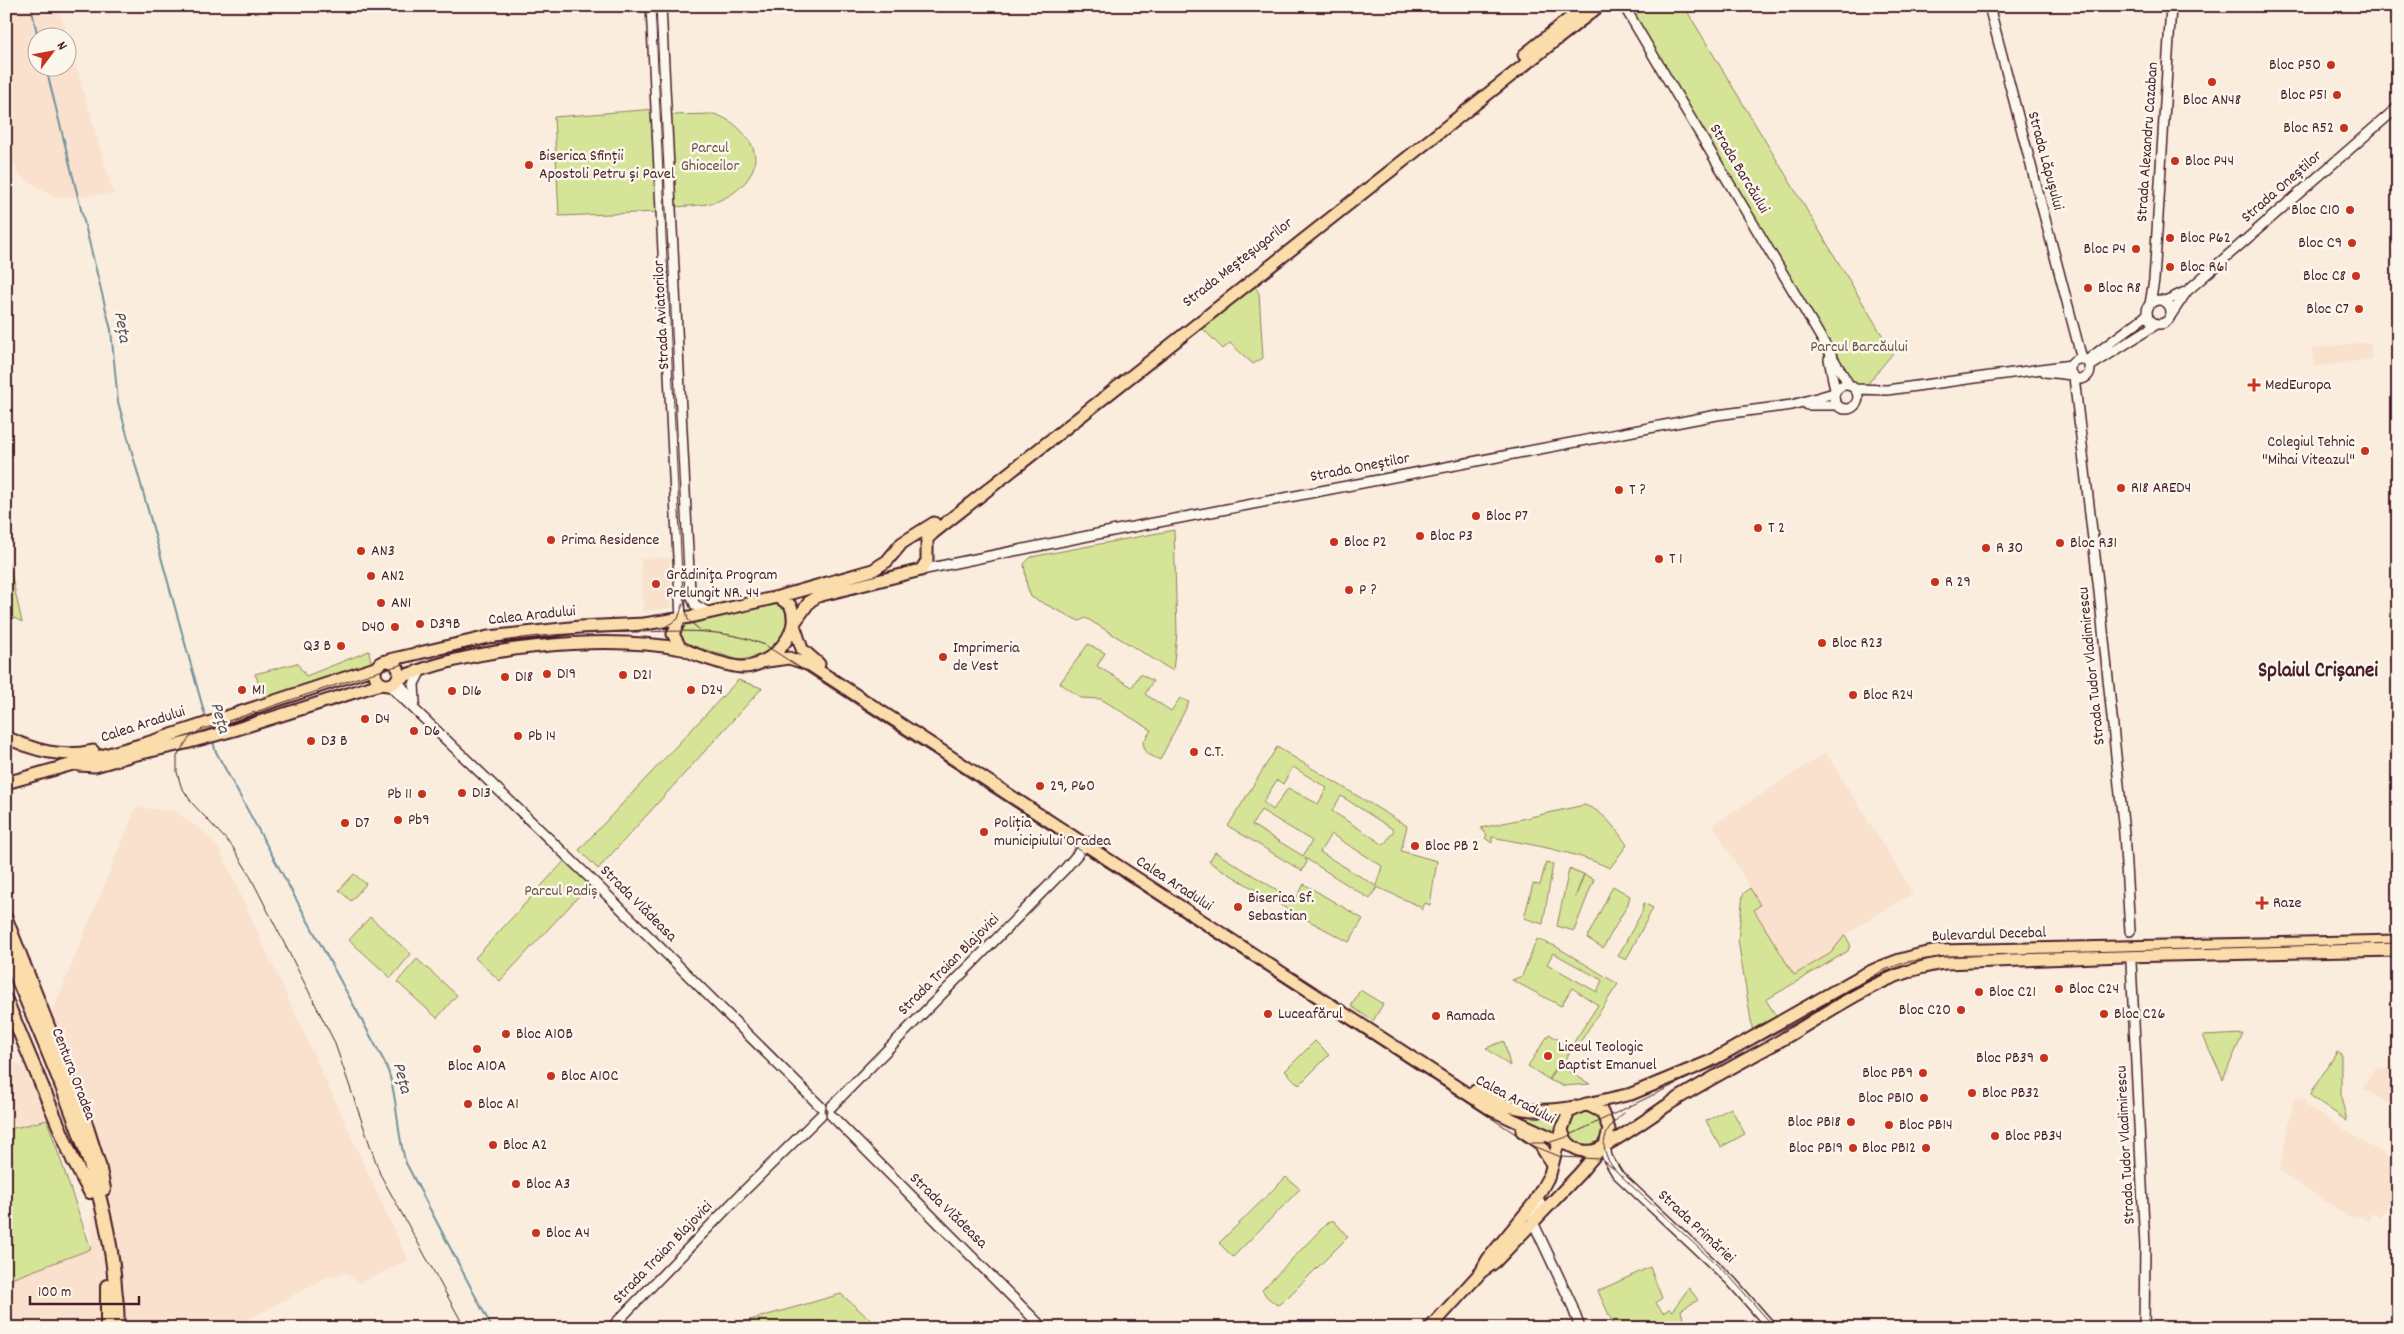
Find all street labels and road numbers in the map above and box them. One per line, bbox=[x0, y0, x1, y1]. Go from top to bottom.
street label: Strada Alexandru Cazaban bbox=[2131, 61, 2165, 223]
street label: Strada Lăpușului bbox=[2021, 109, 2069, 213]
street label: Strada Barcăului bbox=[1703, 120, 1775, 218]
street label: Strada Oneștilor bbox=[2236, 145, 2328, 229]
street label: Strada Meșteșugarilor bbox=[1178, 212, 1298, 314]
street label: Strada Aviatorilor bbox=[648, 260, 676, 370]
street label: Strada Oneștilor bbox=[1308, 447, 1412, 489]
street label: Strada Tudor Vladimirescu bbox=[2072, 586, 2112, 746]
street label: Calea Aradului bbox=[487, 600, 577, 632]
street label: Calea Aradului bbox=[98, 701, 188, 749]
street label: Calea Aradului bbox=[1131, 850, 1217, 918]
street label: Strada Vlădeasa bbox=[594, 860, 682, 948]
street label: Strada Traian Blajovici bbox=[893, 909, 1005, 1021]
street label: Bulevardul Decebal bbox=[1931, 922, 2047, 948]
street label: Centura Oradea bbox=[45, 1025, 101, 1124]
street label: Strada Tudor Vladimirescu bbox=[2110, 1065, 2142, 1225]
street label: Calea Aradului bbox=[1471, 1069, 1559, 1131]
street label: Strada Vlădeasa bbox=[904, 1168, 993, 1255]
street label: Strada Primăriei bbox=[1652, 1185, 1740, 1269]
street label: Strada Traian Blajovici bbox=[608, 1196, 718, 1310]

